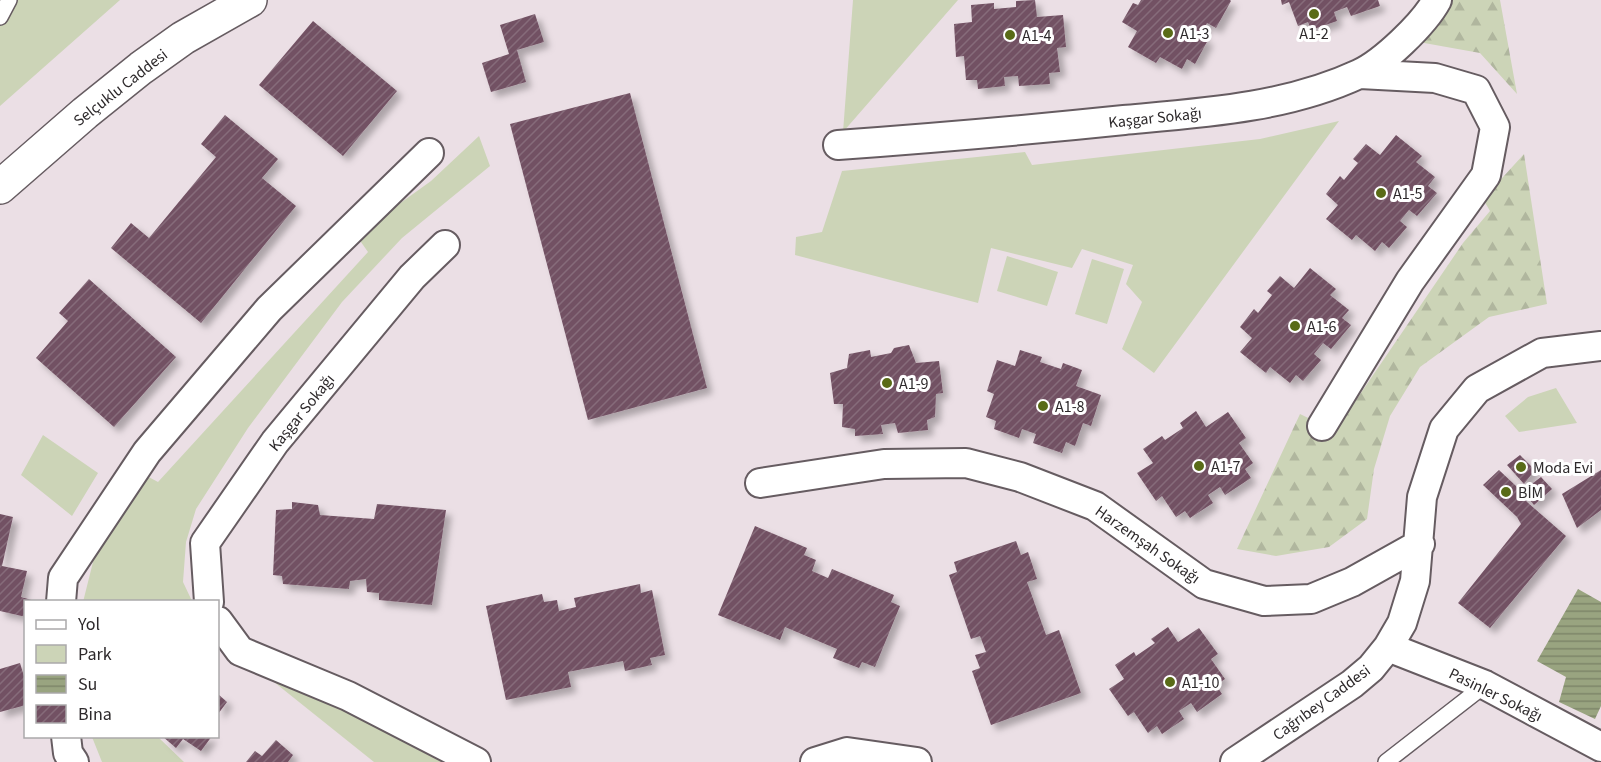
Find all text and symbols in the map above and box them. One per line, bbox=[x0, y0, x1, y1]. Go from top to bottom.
marker: A1-2 bbox=[1307, 7, 1321, 21]
place label: A1-3 bbox=[1180, 23, 1210, 45]
place label: A1-2 bbox=[1299, 23, 1329, 45]
place label: A1-4 bbox=[1022, 25, 1052, 47]
marker: A1-3 bbox=[1161, 26, 1175, 40]
marker: A1-4 bbox=[1003, 28, 1017, 42]
street label: Selçuklu Caddesi bbox=[69, 44, 172, 132]
street label: Kaşgar Sokağı bbox=[1107, 102, 1203, 134]
place label: A1-5 bbox=[1393, 183, 1423, 205]
marker: A1-5 bbox=[1374, 186, 1388, 200]
place label: A1-6 bbox=[1307, 316, 1337, 338]
marker: A1-6 bbox=[1288, 319, 1302, 333]
street label: Kaşgar Sokağı bbox=[264, 369, 340, 456]
place label: A1-9 bbox=[899, 373, 929, 395]
marker: A1-9 bbox=[880, 376, 894, 390]
place label: A1-8 bbox=[1055, 396, 1085, 418]
marker: A1-8 bbox=[1036, 399, 1050, 413]
place label: A1-7 bbox=[1211, 456, 1241, 478]
place label: Moda Evi bbox=[1533, 457, 1593, 479]
marker: A1-7 bbox=[1192, 459, 1206, 473]
marker: Moda Evi bbox=[1514, 460, 1528, 474]
place label: BİM bbox=[1518, 482, 1543, 504]
marker: BİM bbox=[1499, 485, 1513, 499]
street label: Harzemşah Sokağı bbox=[1091, 500, 1204, 589]
legend bbox=[24, 600, 219, 738]
text: Yol bbox=[77, 612, 100, 637]
text: Park bbox=[78, 642, 112, 667]
street label: Cağrıbey Caddesi bbox=[1268, 660, 1375, 746]
street label: Pasinler Sokağı bbox=[1445, 663, 1546, 727]
text: Su bbox=[78, 672, 97, 697]
place label: A1-10 bbox=[1182, 672, 1220, 694]
marker: A1-10 bbox=[1163, 675, 1177, 689]
text: Bina bbox=[78, 702, 112, 727]

